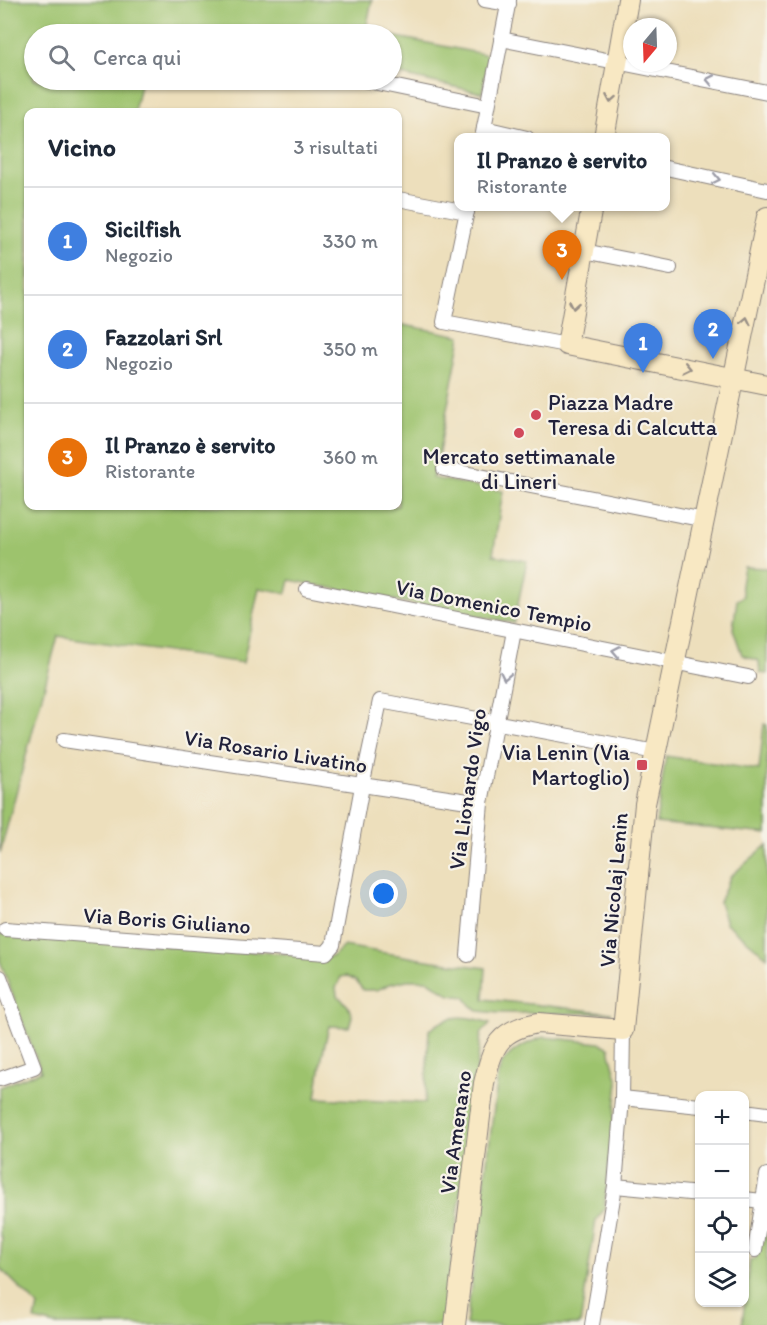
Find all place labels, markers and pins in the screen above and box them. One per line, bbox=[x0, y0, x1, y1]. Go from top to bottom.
pin: 3 bbox=[542, 230, 582, 280]
pin: 2 bbox=[694, 310, 732, 359]
pin: 1 bbox=[624, 324, 662, 373]
place label: Piazza Madre Teresa di Calcutta bbox=[548, 389, 718, 441]
marker: Piazza Madre Teresa di Calcutta bbox=[529, 408, 543, 422]
marker: Mercato settimanale di Lineri bbox=[512, 426, 526, 440]
place label: Mercato settimanale di Lineri bbox=[422, 443, 616, 495]
place label: Via Lenin (Via Martoglio) bbox=[502, 739, 631, 791]
marker: Via Lenin (Via Martoglio) bbox=[635, 758, 649, 772]

